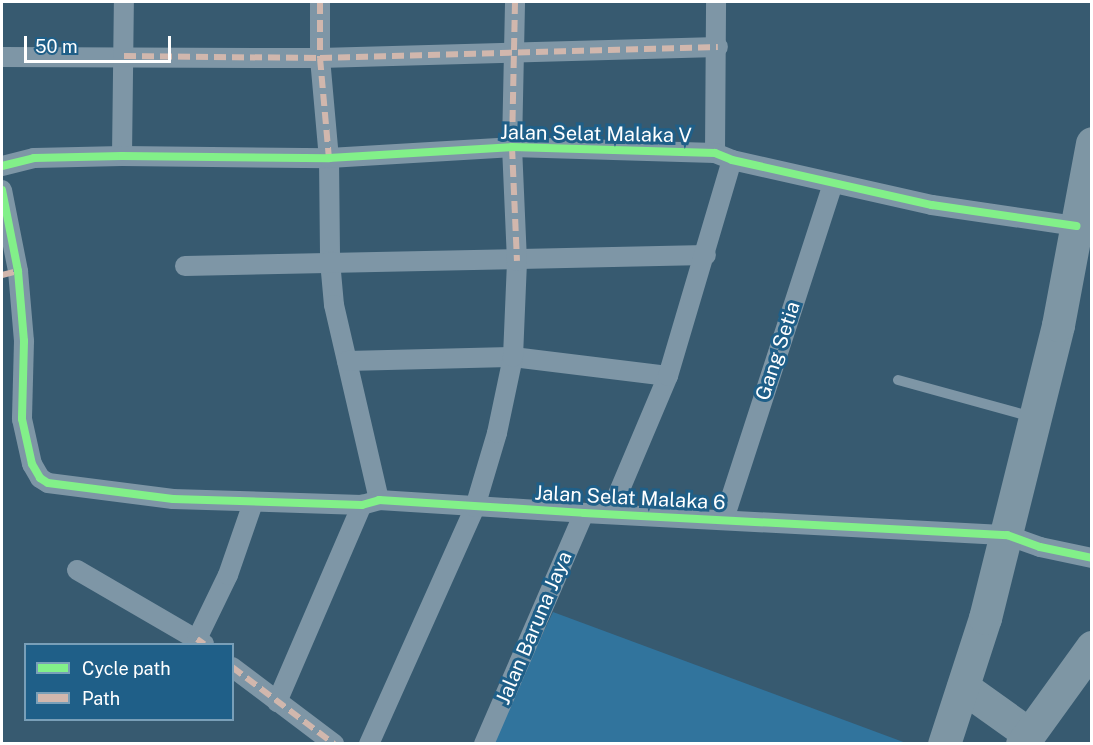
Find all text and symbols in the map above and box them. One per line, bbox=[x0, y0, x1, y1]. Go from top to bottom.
scale bar bbox=[27, 24, 174, 62]
text: 50 m bbox=[35, 36, 78, 57]
street label: Jalan Selat Malaka V bbox=[500, 120, 692, 148]
street label: Gang Setia bbox=[751, 298, 805, 404]
street label: Jalan Selat Malaka 6 bbox=[534, 481, 726, 515]
street label: Jalan Baruna Jaya bbox=[491, 548, 577, 708]
legend bbox=[24, 643, 234, 721]
text: Cycle path bbox=[82, 658, 171, 679]
text: Path bbox=[82, 688, 120, 709]

